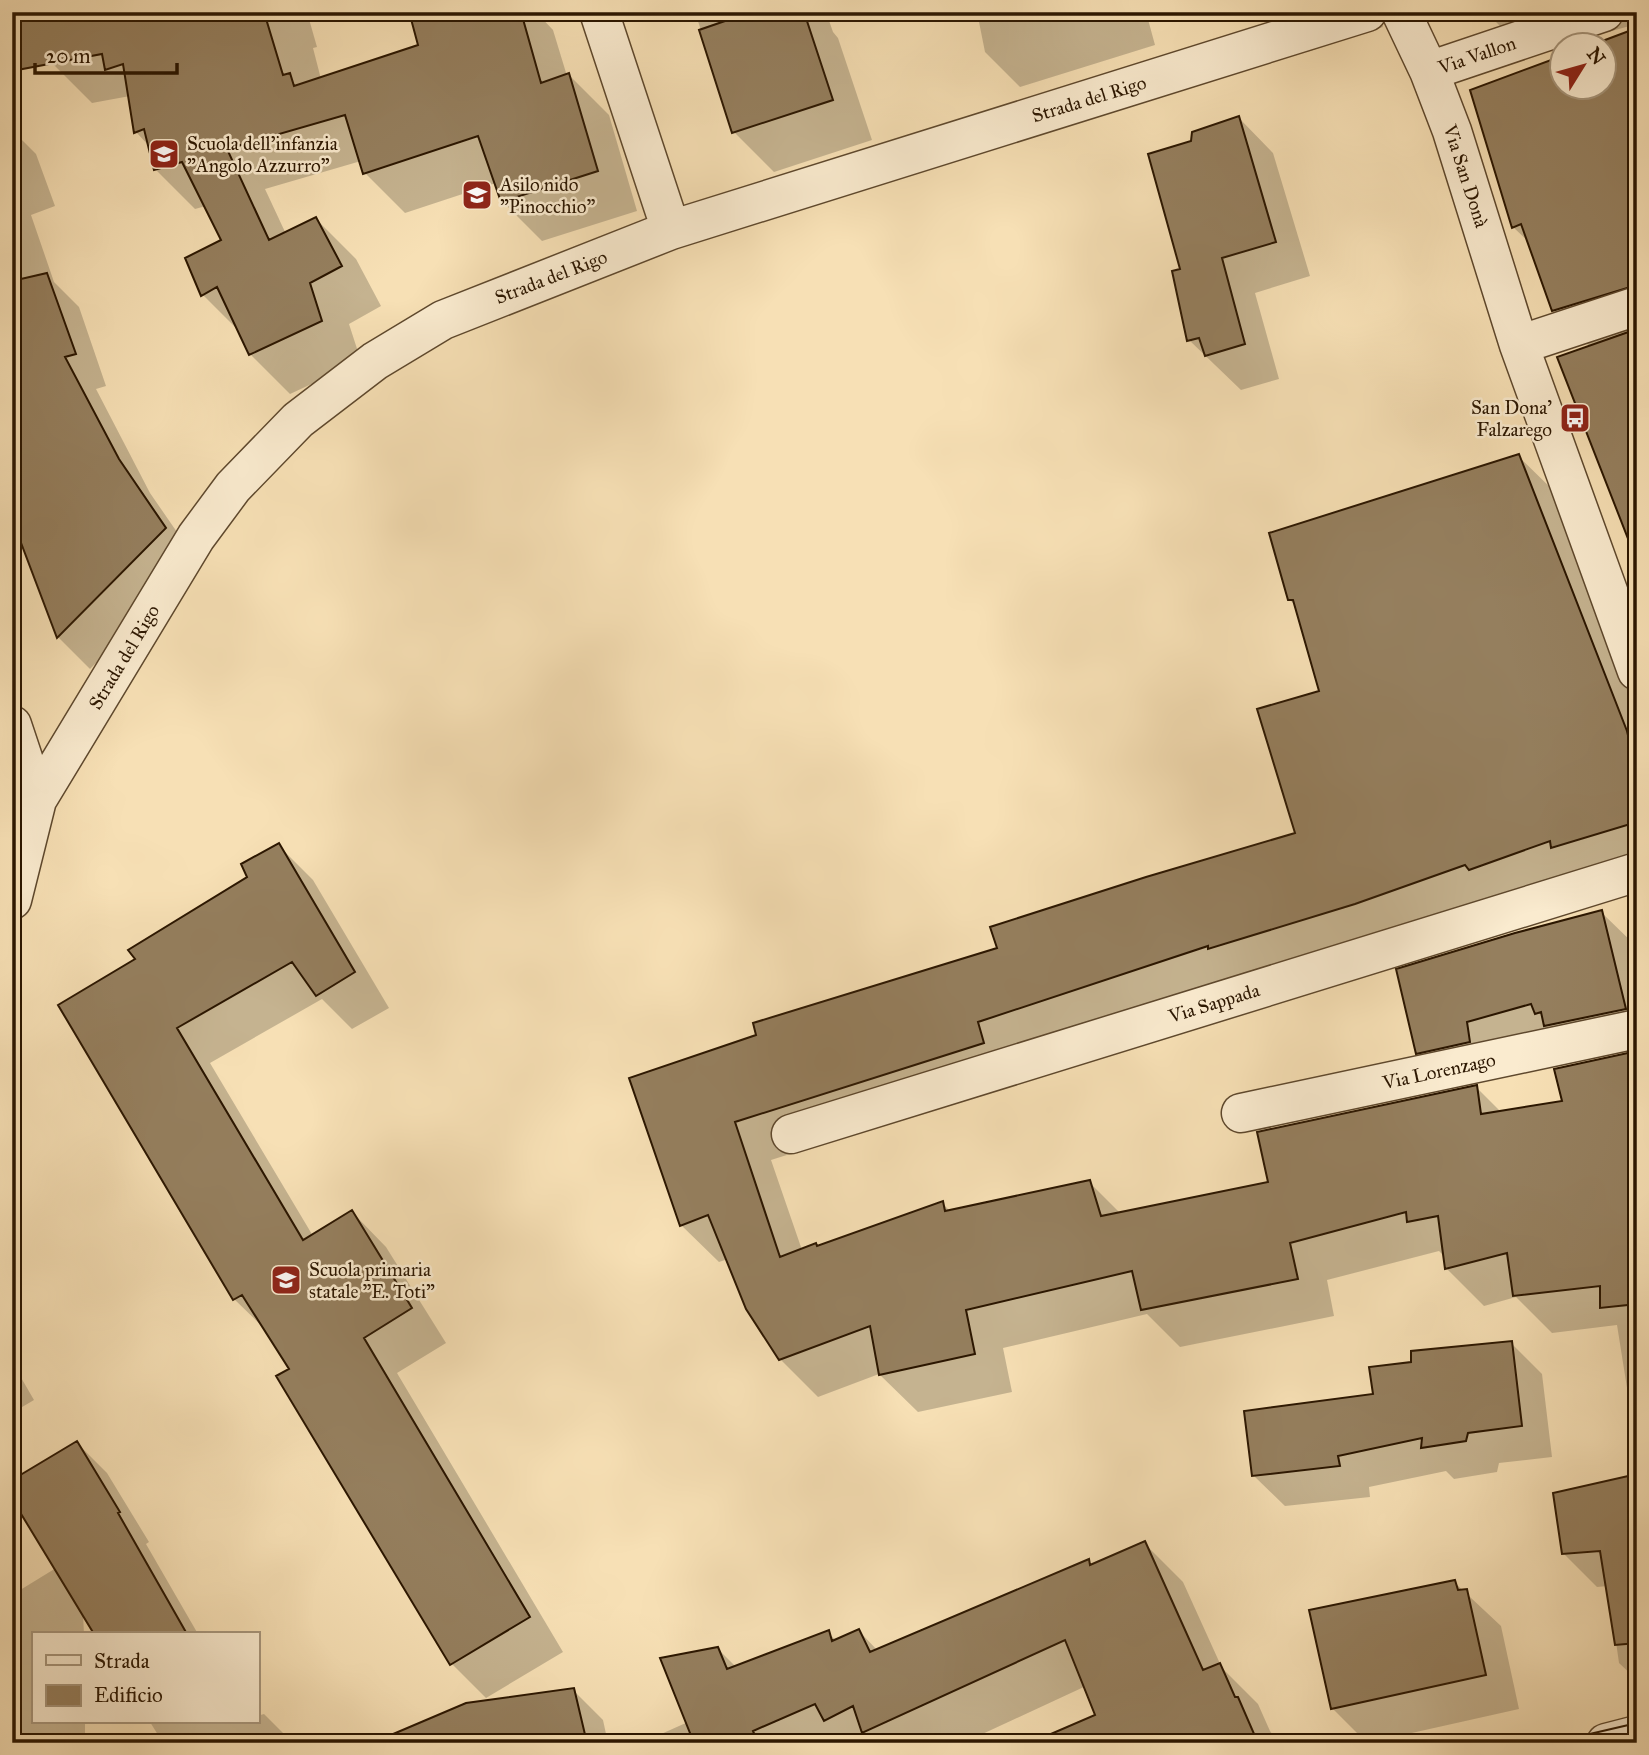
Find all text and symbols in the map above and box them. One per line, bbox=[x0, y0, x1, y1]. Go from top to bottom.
street label: Via Vallon bbox=[1434, 31, 1519, 79]
scale bar bbox=[35, 32, 177, 76]
north arrow bbox=[1548, 32, 1618, 102]
text: 20 m bbox=[46, 43, 91, 69]
text: N bbox=[1582, 43, 1610, 69]
street label: Strada del Rigo bbox=[1029, 71, 1149, 128]
street label: Via San Donà bbox=[1438, 121, 1494, 231]
place label: Scuola dell'infanzia "Angolo Azzurro" bbox=[187, 132, 339, 178]
school or university icon: Scuola dell'infanzia "Angolo Azzurro" bbox=[147, 137, 181, 171]
place label: Asilo nido "Pinocchio" bbox=[499, 173, 595, 218]
school or university icon: Asilo nido "Pinocchio" bbox=[460, 178, 494, 212]
street label: Strada del Rigo bbox=[492, 245, 611, 310]
place label: San Dona' Falzarego bbox=[1471, 396, 1552, 442]
bus stop icon: San Dona' Falzarego bbox=[1558, 401, 1592, 435]
street label: Strada del Rigo bbox=[84, 600, 165, 714]
street label: Via Sappada bbox=[1165, 978, 1263, 1028]
street label: Via Lorenzago bbox=[1379, 1048, 1498, 1095]
place label: Scuola primaria statale "E. Toti" bbox=[309, 1258, 435, 1303]
school or university icon: Scuola primaria statale "E. Toti" bbox=[269, 1263, 303, 1297]
legend bbox=[32, 1632, 259, 1724]
text: Strada bbox=[94, 1648, 150, 1674]
text: Edificio bbox=[94, 1682, 163, 1708]

